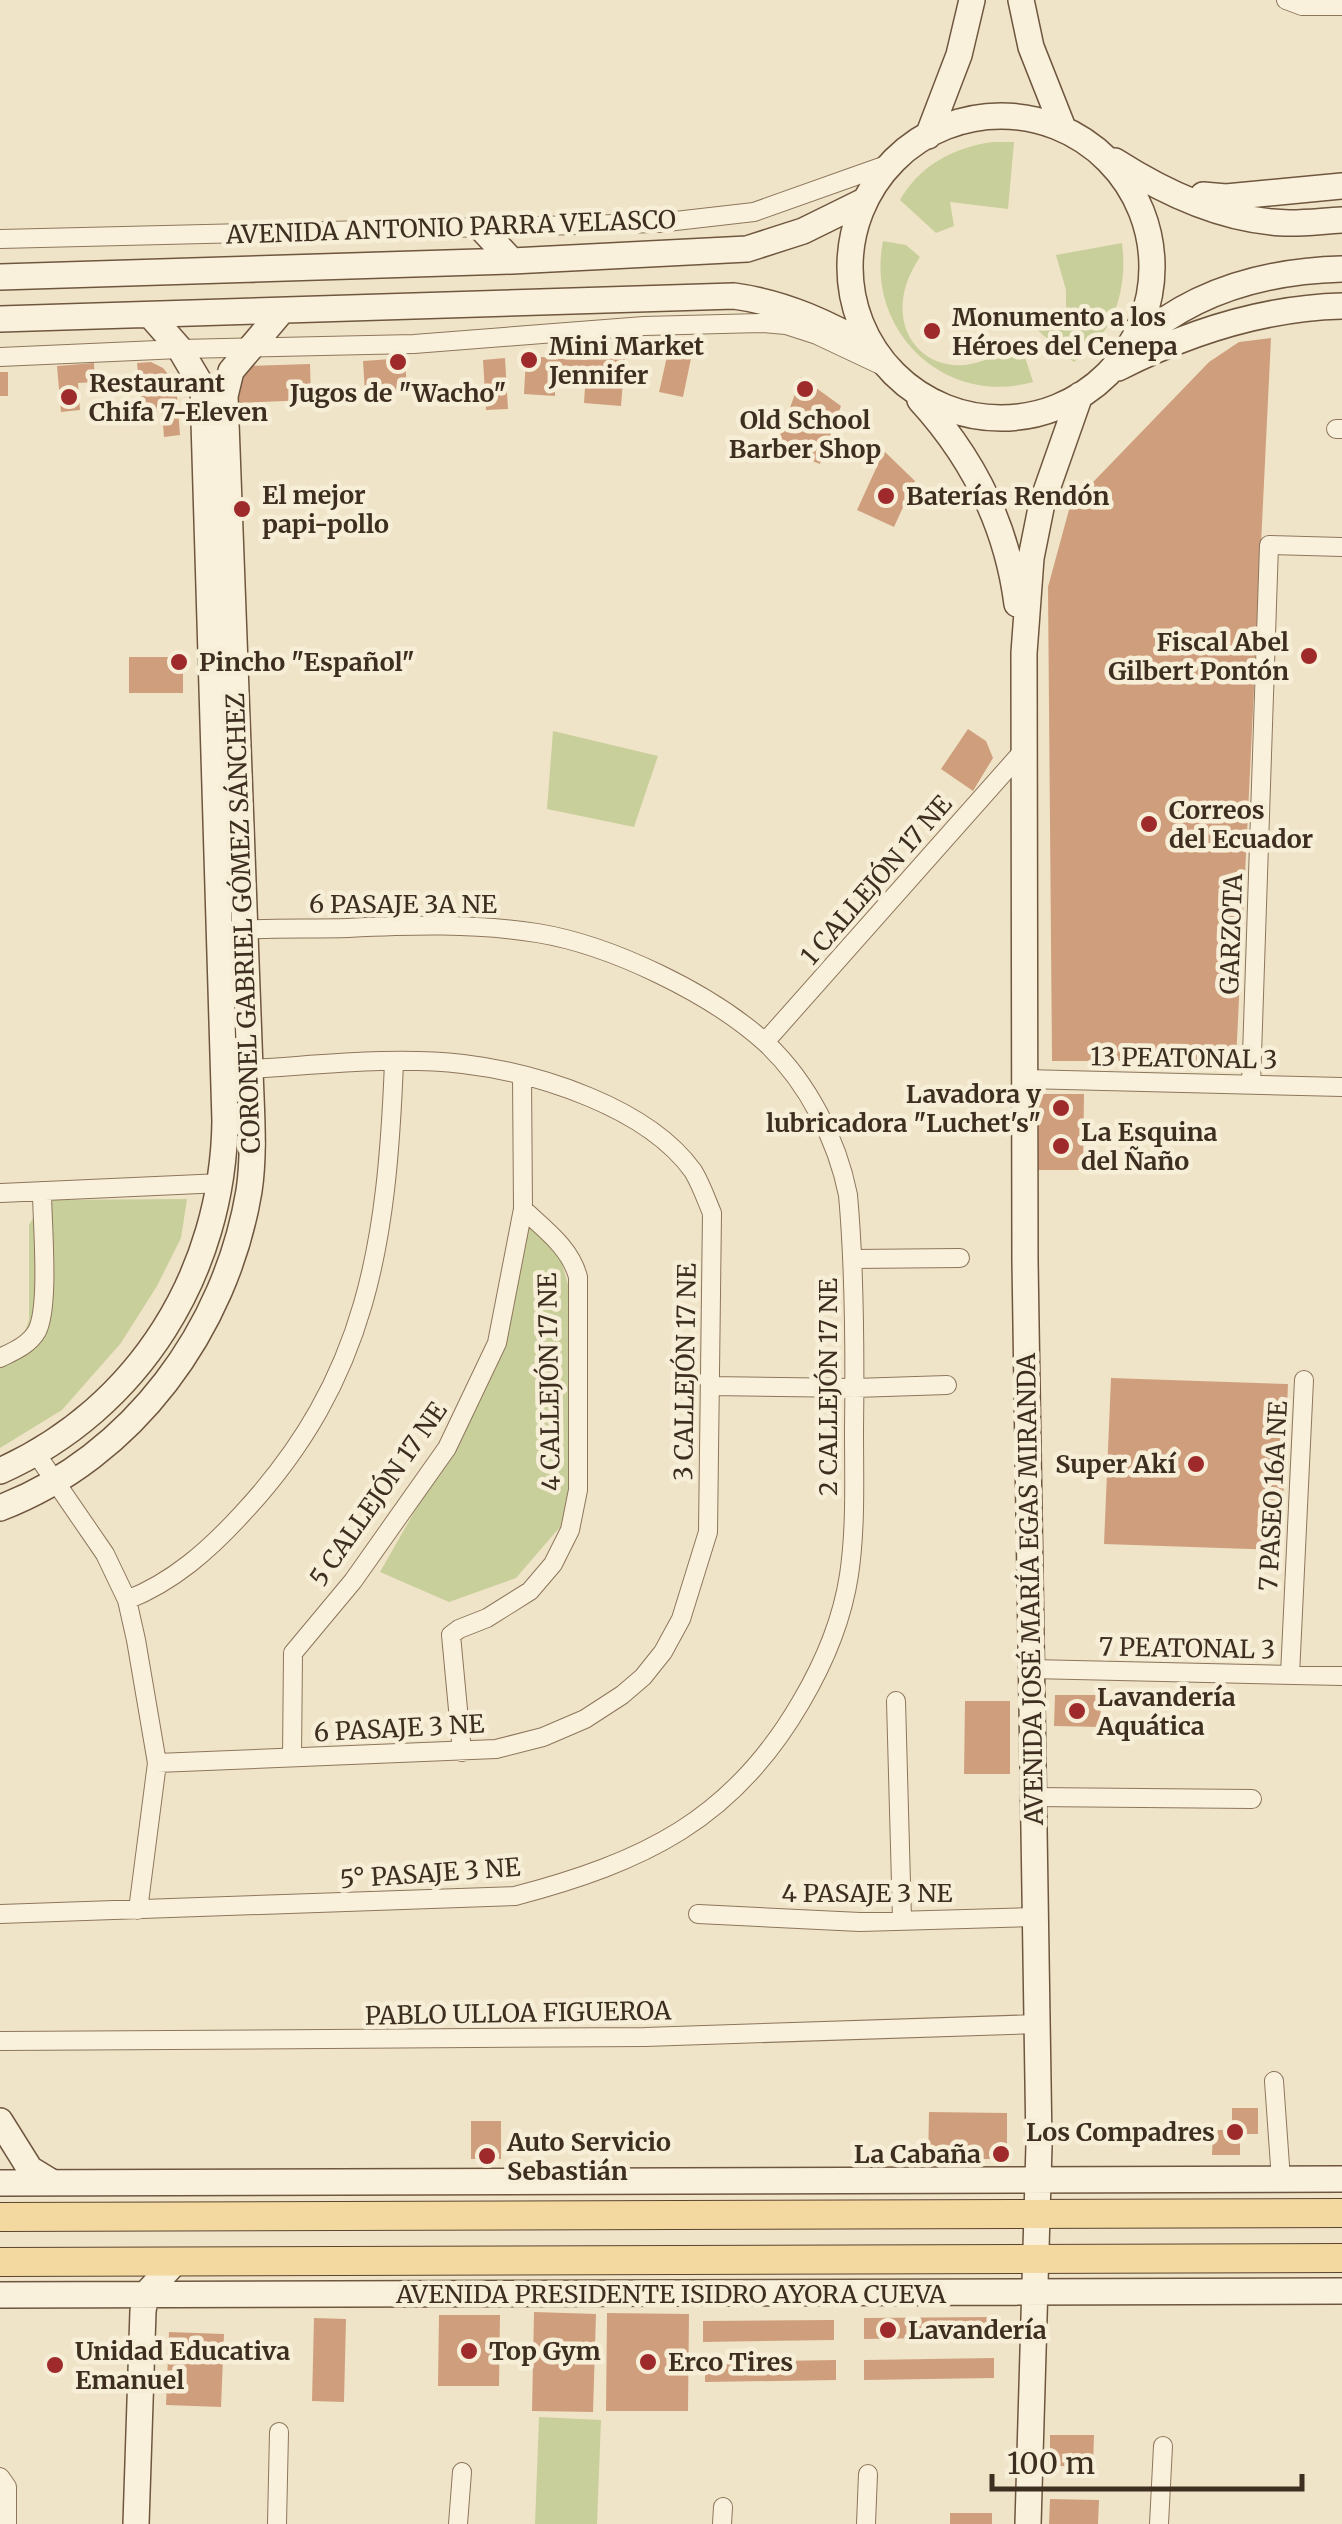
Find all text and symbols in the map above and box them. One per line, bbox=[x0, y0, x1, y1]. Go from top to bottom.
street label: AVENIDA ANTONIO PARRA VELASCO bbox=[224, 203, 677, 251]
place label: Monumento a los Héroes del Cenepa bbox=[952, 301, 1178, 362]
marker: Monumento a los Héroes del Cenepa bbox=[921, 320, 943, 342]
place label: Mini Market Jennifer bbox=[548, 330, 704, 391]
marker: Mini Market Jennifer bbox=[518, 349, 540, 371]
marker: Jugos de "Wacho" bbox=[387, 351, 409, 373]
place label: Restaurant Chifa 7-Eleven bbox=[89, 367, 268, 428]
place label: Jugos de "Wacho" bbox=[289, 377, 506, 409]
marker: Old School Barber Shop bbox=[794, 378, 816, 400]
marker: Restaurant Chifa 7-Eleven bbox=[58, 386, 80, 408]
place label: Old School Barber Shop bbox=[729, 404, 881, 465]
place label: El mejor papi-pollo bbox=[262, 479, 389, 540]
place label: Baterías Rendón bbox=[906, 480, 1109, 512]
marker: Baterías Rendón bbox=[875, 485, 897, 507]
marker: El mejor papi-pollo bbox=[231, 498, 253, 520]
place label: Fiscal Abel Gilbert Pontón bbox=[1108, 626, 1289, 687]
marker: Fiscal Abel Gilbert Pontón bbox=[1298, 645, 1320, 667]
place label: Pincho "Español" bbox=[199, 646, 415, 678]
marker: Pincho "Español" bbox=[168, 651, 190, 673]
street label: CORONEL GABRIEL GÓMEZ SÁNCHEZ bbox=[219, 692, 267, 1154]
street label: 1 CALLEJÓN 17 NE bbox=[794, 788, 958, 971]
place label: Correos del Ecuador bbox=[1169, 794, 1314, 855]
marker: Correos del Ecuador bbox=[1138, 813, 1160, 835]
street label: GARZOTA bbox=[1213, 873, 1249, 995]
street label: 6 PASAJE 3A NE bbox=[309, 888, 497, 920]
street label: 13 PEATONAL 3 bbox=[1090, 1040, 1278, 1076]
place label: Lavadora y lubricadora "Luchet's" bbox=[766, 1078, 1041, 1139]
marker: Lavadora y lubricadora "Luchet's" bbox=[1050, 1097, 1072, 1119]
place label: La Esquina del Ñaño bbox=[1081, 1116, 1217, 1177]
marker: La Esquina del Ñaño bbox=[1050, 1135, 1072, 1157]
street label: 3 CALLEJÓN 17 NE bbox=[667, 1263, 703, 1481]
street label: 4 CALLEJÓN 17 NE bbox=[531, 1272, 567, 1492]
street label: 2 CALLEJÓN 17 NE bbox=[812, 1278, 844, 1496]
street label: AVENIDA JOSÉ MARÍA EGAS MIRANDA bbox=[1010, 1352, 1050, 1826]
street label: 5 CALLEJÓN 17 NE bbox=[302, 1396, 454, 1592]
street label: 7 PASEO 16A NE bbox=[1252, 1400, 1294, 1592]
place label: Super Akí bbox=[1055, 1448, 1176, 1480]
marker: Super Akí bbox=[1185, 1453, 1207, 1475]
street label: 7 PEATONAL 3 bbox=[1099, 1630, 1275, 1666]
place label: Lavandería Aquática bbox=[1096, 1681, 1236, 1742]
marker: Lavandería Aquática bbox=[1066, 1700, 1088, 1722]
street label: 6 PASAJE 3 NE bbox=[313, 1708, 485, 1748]
street label: 5° PASAJE 3 NE bbox=[339, 1851, 521, 1895]
street label: 4 PASAJE 3 NE bbox=[782, 1877, 953, 1909]
street label: PABLO ULLOA FIGUEROA bbox=[364, 1994, 672, 2032]
place label: Los Compadres bbox=[1026, 2116, 1215, 2148]
marker: Los Compadres bbox=[1224, 2121, 1246, 2143]
place label: Auto Servicio Sebastián bbox=[506, 2126, 671, 2187]
place label: La Cabaña bbox=[854, 2138, 981, 2170]
marker: La Cabaña bbox=[990, 2143, 1012, 2165]
marker: Auto Servicio Sebastián bbox=[476, 2145, 498, 2167]
street label: AVENIDA PRESIDENTE ISIDRO AYORA CUEVA bbox=[395, 2278, 946, 2310]
place label: Lavandería bbox=[908, 2314, 1047, 2346]
marker: Lavandería bbox=[877, 2319, 899, 2341]
place label: Unidad Educativa Emanuel bbox=[75, 2335, 290, 2396]
place label: Top Gym bbox=[489, 2335, 601, 2367]
marker: Top Gym bbox=[458, 2340, 480, 2362]
place label: Erco Tires bbox=[668, 2346, 793, 2378]
marker: Erco Tires bbox=[637, 2351, 659, 2373]
marker: Unidad Educativa Emanuel bbox=[44, 2354, 66, 2376]
scale bar bbox=[992, 2429, 1302, 2491]
text: 100 m bbox=[1007, 2444, 1095, 2482]

